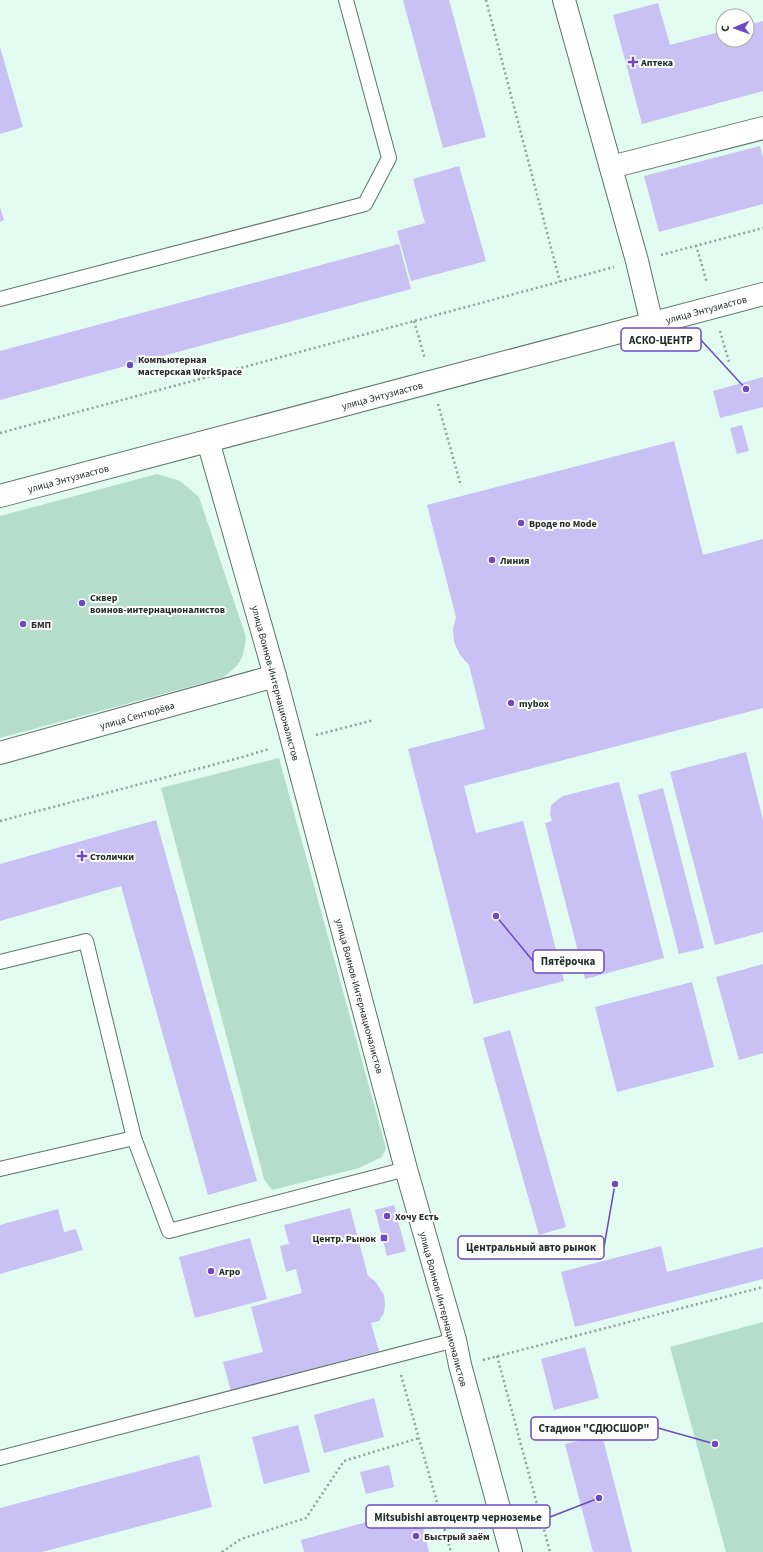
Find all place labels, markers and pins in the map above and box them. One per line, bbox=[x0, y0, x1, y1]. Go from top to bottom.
place label: Аптека bbox=[640, 56, 673, 70]
marker: Аптека bbox=[628, 57, 638, 67]
callout: АСКО-ЦЕНТР bbox=[621, 328, 701, 351]
place label: Компьютерная мастерская WorkSpace bbox=[138, 353, 242, 379]
marker: Компьютерная мастерская WorkSpace bbox=[125, 360, 135, 370]
place label: Вроде по Mode bbox=[529, 517, 597, 531]
marker: Вроде по Mode bbox=[516, 518, 526, 528]
place label: Линия bbox=[499, 554, 530, 568]
marker: Линия bbox=[487, 555, 497, 565]
place label: Сквер воинов-интернационалистов bbox=[90, 591, 225, 617]
marker: Сквер воинов-интернационалистов bbox=[77, 598, 87, 608]
place label: БМП bbox=[31, 618, 51, 632]
marker: БМП bbox=[18, 619, 28, 629]
place label: mybox bbox=[519, 697, 549, 711]
marker: mybox bbox=[506, 698, 516, 708]
place label: Столички bbox=[90, 850, 134, 864]
marker: Столички bbox=[77, 851, 87, 861]
callout: Пятёрочка bbox=[533, 950, 604, 973]
place label: Хочу Есть bbox=[395, 1210, 439, 1224]
marker: Хочу Есть bbox=[382, 1211, 392, 1221]
place label: Центр. Рынок bbox=[312, 1232, 377, 1246]
marker: Центр. Рынок bbox=[379, 1233, 389, 1243]
callout: Центральный авто рынок bbox=[458, 1236, 604, 1259]
place label: Агро bbox=[218, 1265, 241, 1279]
marker: Агро bbox=[206, 1266, 216, 1276]
callout: Стадион "СДЮСШОР" bbox=[531, 1417, 658, 1440]
callout: Mitsubishi автоцентр черноземье bbox=[366, 1505, 550, 1528]
place label: Быстрый заём bbox=[424, 1530, 490, 1544]
marker: Быстрый заём bbox=[411, 1531, 421, 1541]

